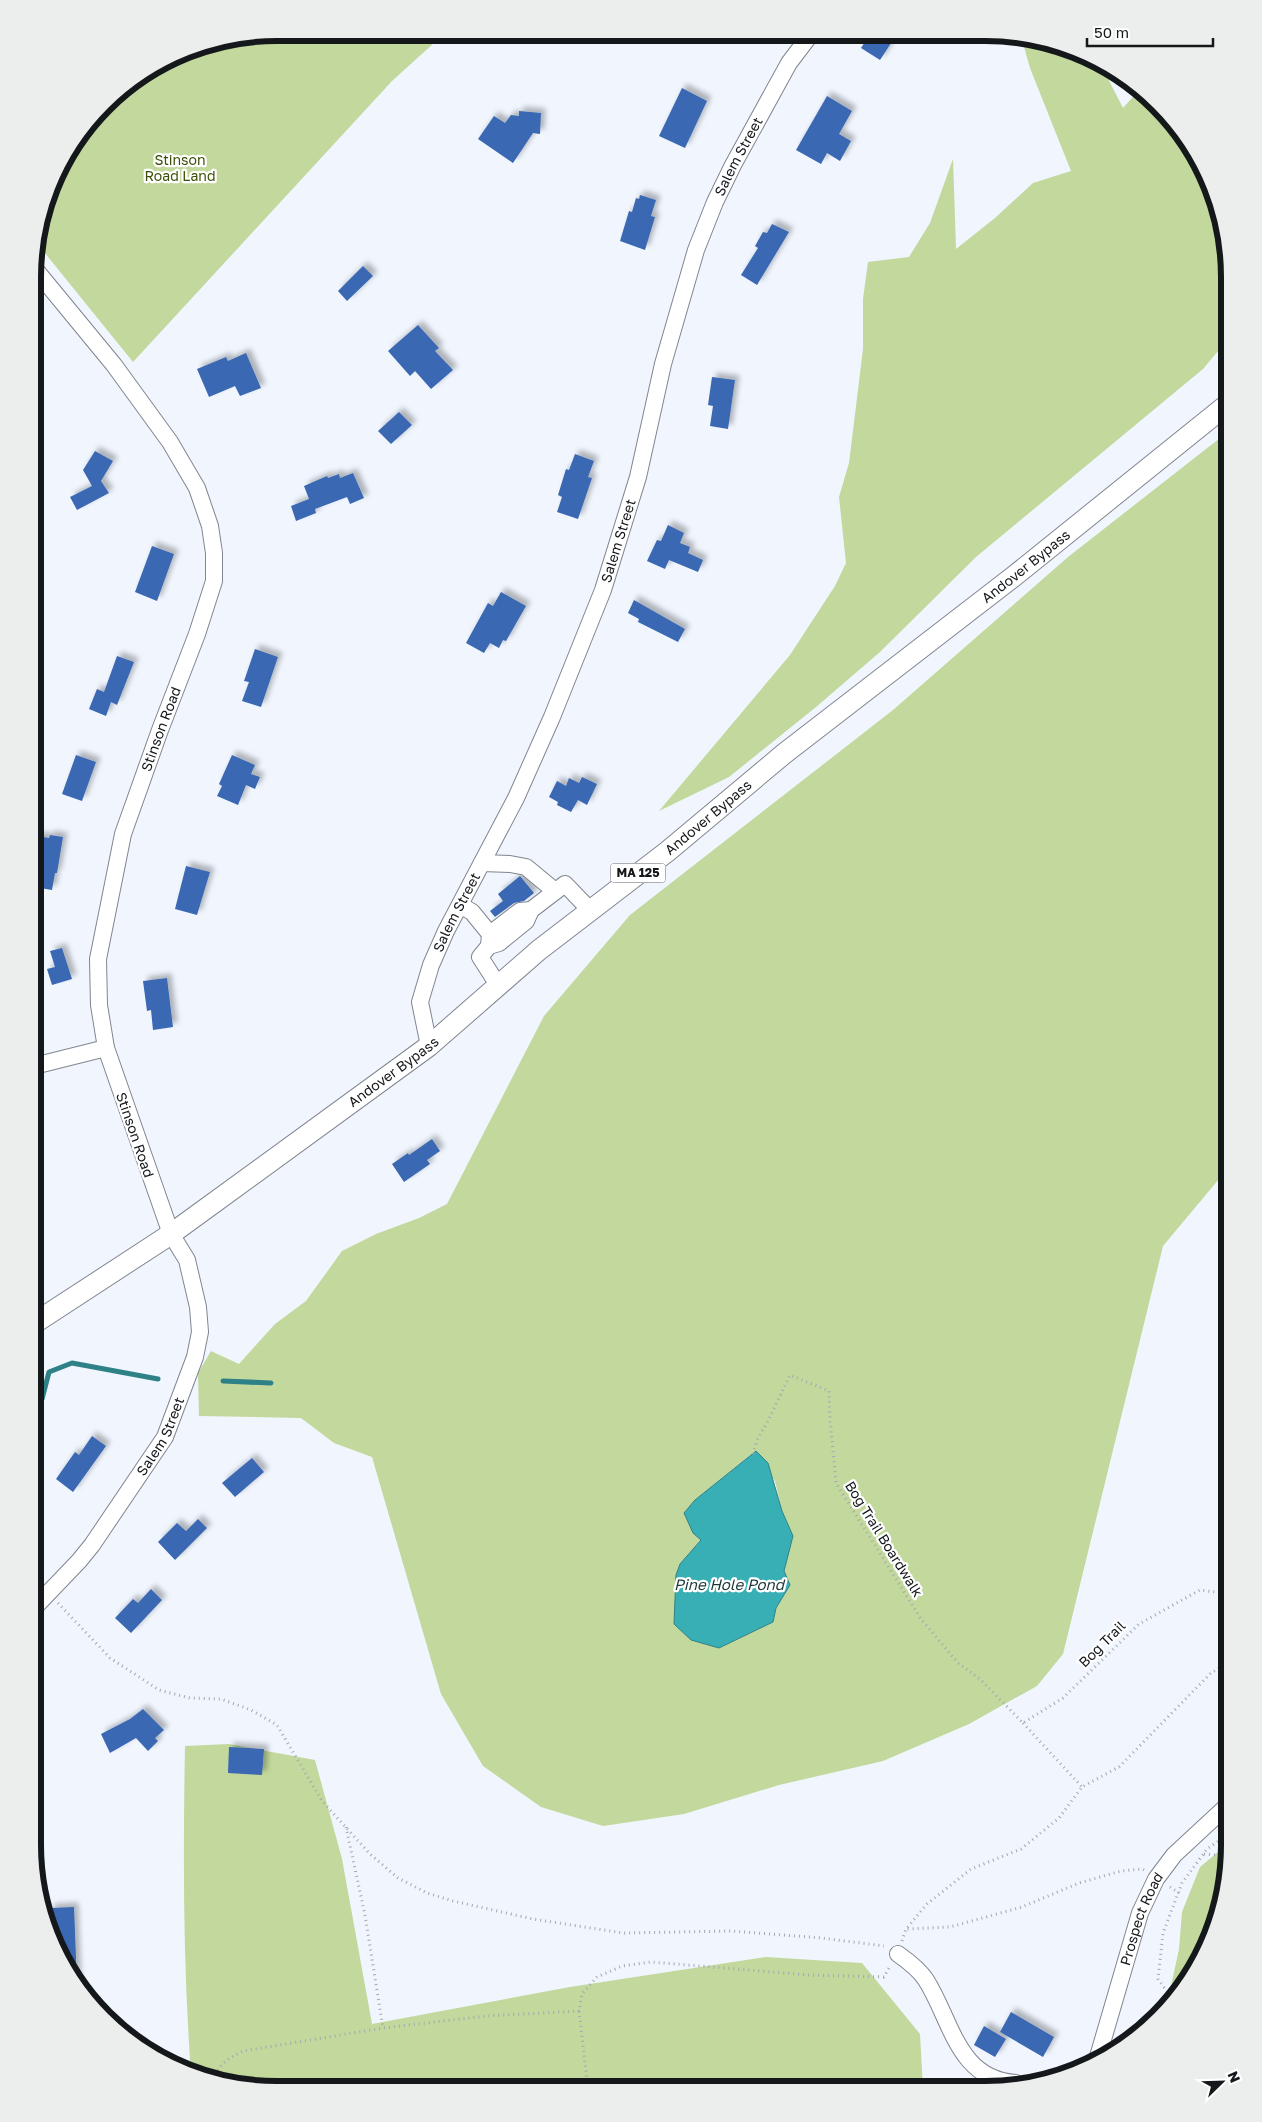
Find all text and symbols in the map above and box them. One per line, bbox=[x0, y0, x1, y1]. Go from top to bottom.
scale bar bbox=[1087, 15, 1213, 47]
text: 50 m bbox=[1094, 23, 1129, 41]
street label: Salem Street bbox=[710, 114, 766, 198]
park label: Stinson Road Land bbox=[144, 151, 216, 184]
street label: Salem Street bbox=[597, 497, 639, 585]
street label: Andover Bypass bbox=[978, 526, 1073, 606]
street label: Stinson Road bbox=[137, 684, 184, 773]
street label: Andover Bypass bbox=[661, 776, 755, 858]
road number: MA 125 bbox=[610, 864, 666, 882]
street label: Salem Street bbox=[429, 870, 483, 954]
street label: Andover Bypass bbox=[345, 1033, 442, 1110]
street label: Stinson Road bbox=[113, 1090, 158, 1180]
street label: Salem Street bbox=[132, 1395, 187, 1479]
street label: Bog Trail Boardwalk bbox=[842, 1478, 927, 1600]
water label: Pine Hole Pond bbox=[674, 1575, 786, 1593]
street label: Bog Trail bbox=[1075, 1617, 1128, 1670]
street label: Prospect Road bbox=[1116, 1869, 1166, 1967]
north arrow bbox=[1197, 2057, 1247, 2107]
text: N bbox=[1225, 2069, 1244, 2085]

